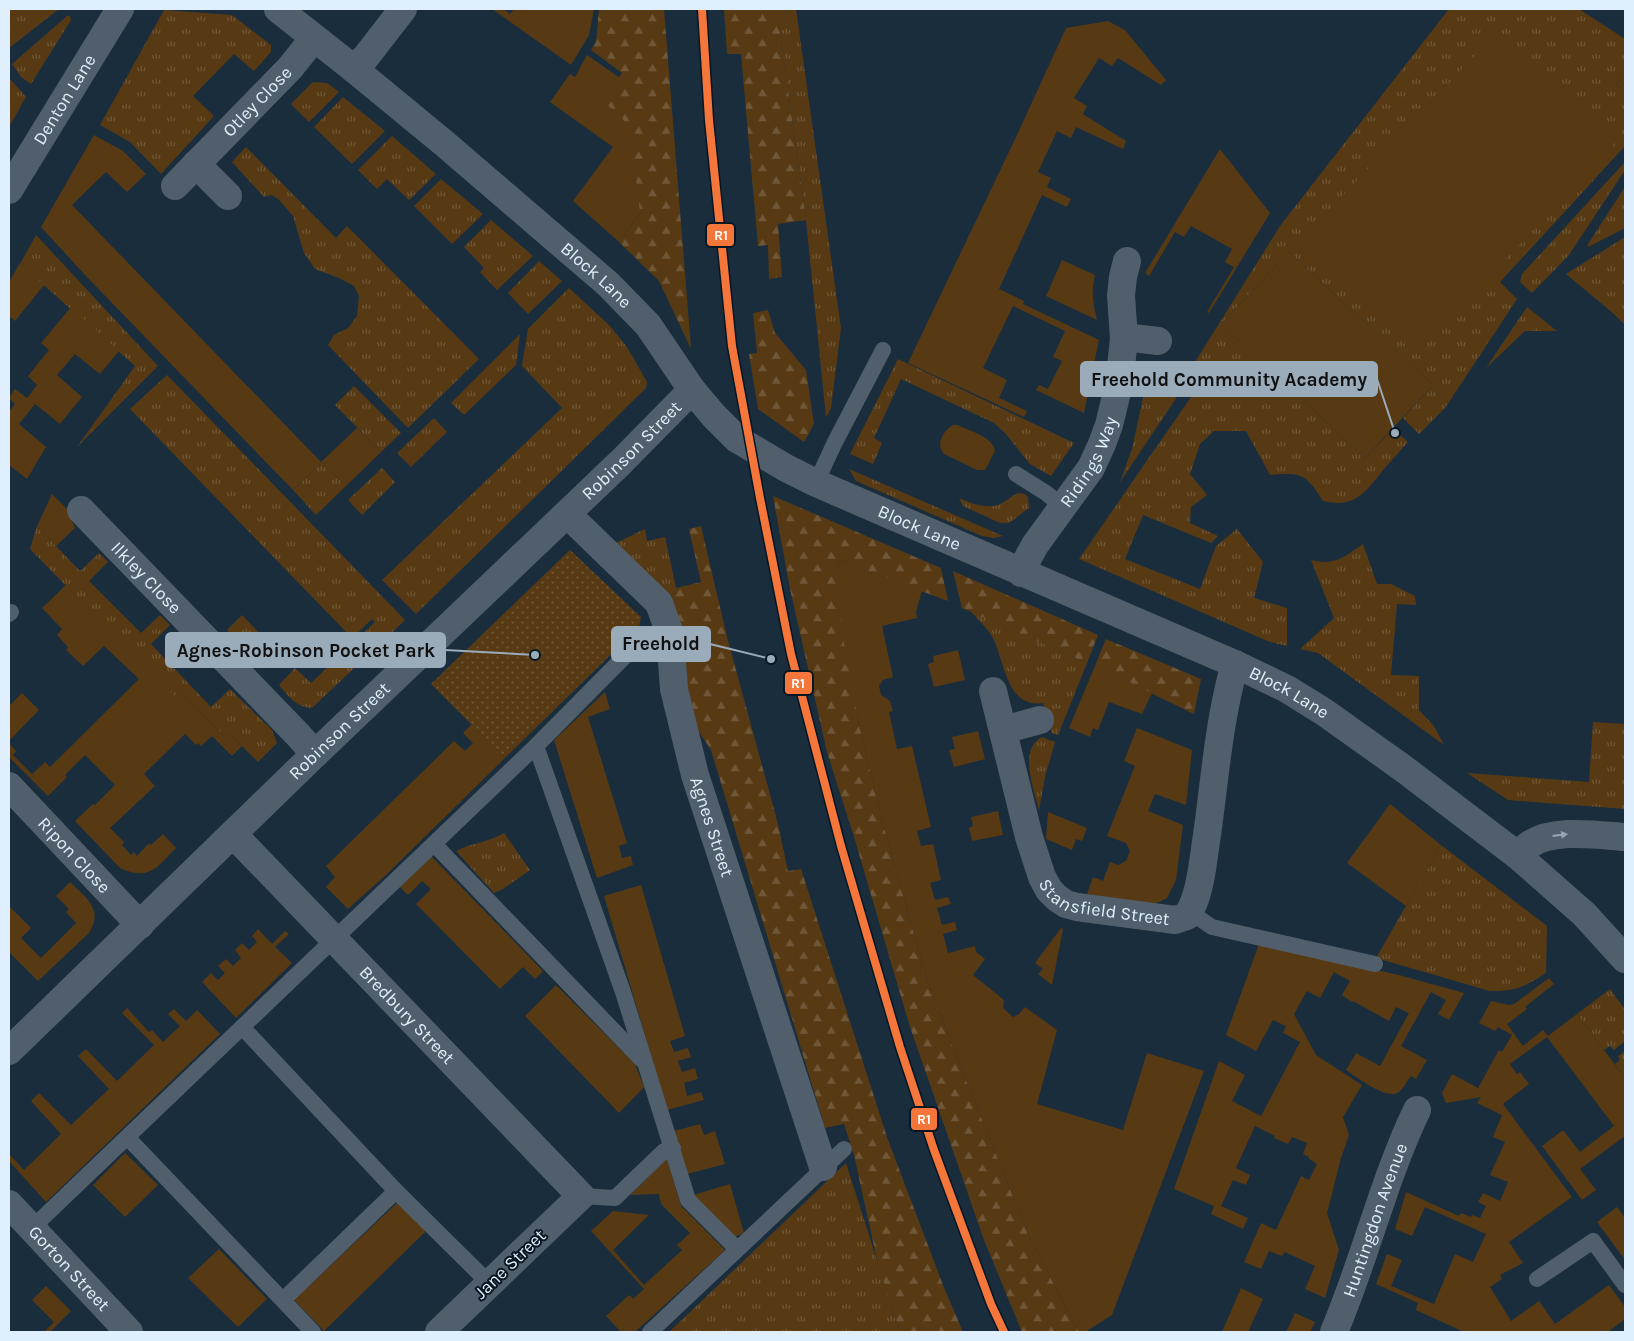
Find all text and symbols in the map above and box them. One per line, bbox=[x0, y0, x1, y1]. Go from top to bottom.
street label: Denton Lane bbox=[28, 50, 101, 149]
street label: Otley Close bbox=[218, 62, 297, 141]
line badge: R1 bbox=[706, 223, 735, 247]
text: R1 bbox=[714, 227, 728, 244]
street label: Block Lane bbox=[556, 237, 636, 313]
callout: Freehold Community Academy bbox=[1081, 362, 1377, 396]
text: Freehold Community Academy bbox=[1091, 369, 1367, 391]
street label: Robinson Street bbox=[577, 396, 686, 505]
street label: Ridings Way bbox=[1055, 414, 1122, 512]
street label: Block Lane bbox=[874, 500, 964, 555]
street label: Ilkley Close bbox=[106, 537, 186, 618]
callout: Freehold bbox=[612, 627, 710, 661]
callout: Agnes-Robinson Pocket Park bbox=[166, 633, 445, 667]
text: Freehold bbox=[622, 633, 700, 655]
text: Agnes-Robinson Pocket Park bbox=[177, 640, 435, 662]
street label: Block Lane bbox=[1246, 661, 1333, 723]
line badge: R1 bbox=[784, 671, 813, 695]
text: R1 bbox=[791, 675, 805, 692]
street label: Robinson Street bbox=[284, 677, 395, 784]
street label: Agnes Street bbox=[685, 774, 739, 880]
street label: Ripon Close bbox=[33, 812, 115, 898]
one-way arrow bbox=[1552, 831, 1568, 839]
street label: Stansfield Street bbox=[1034, 875, 1171, 930]
street label: Bredbury Street bbox=[355, 961, 459, 1069]
line badge: R1 bbox=[910, 1107, 938, 1131]
text: R1 bbox=[917, 1111, 931, 1128]
street label: Huntingdon Avenue bbox=[1338, 1140, 1412, 1300]
street label: Gorton Street bbox=[24, 1221, 115, 1316]
street label: Jane Street bbox=[470, 1224, 551, 1304]

